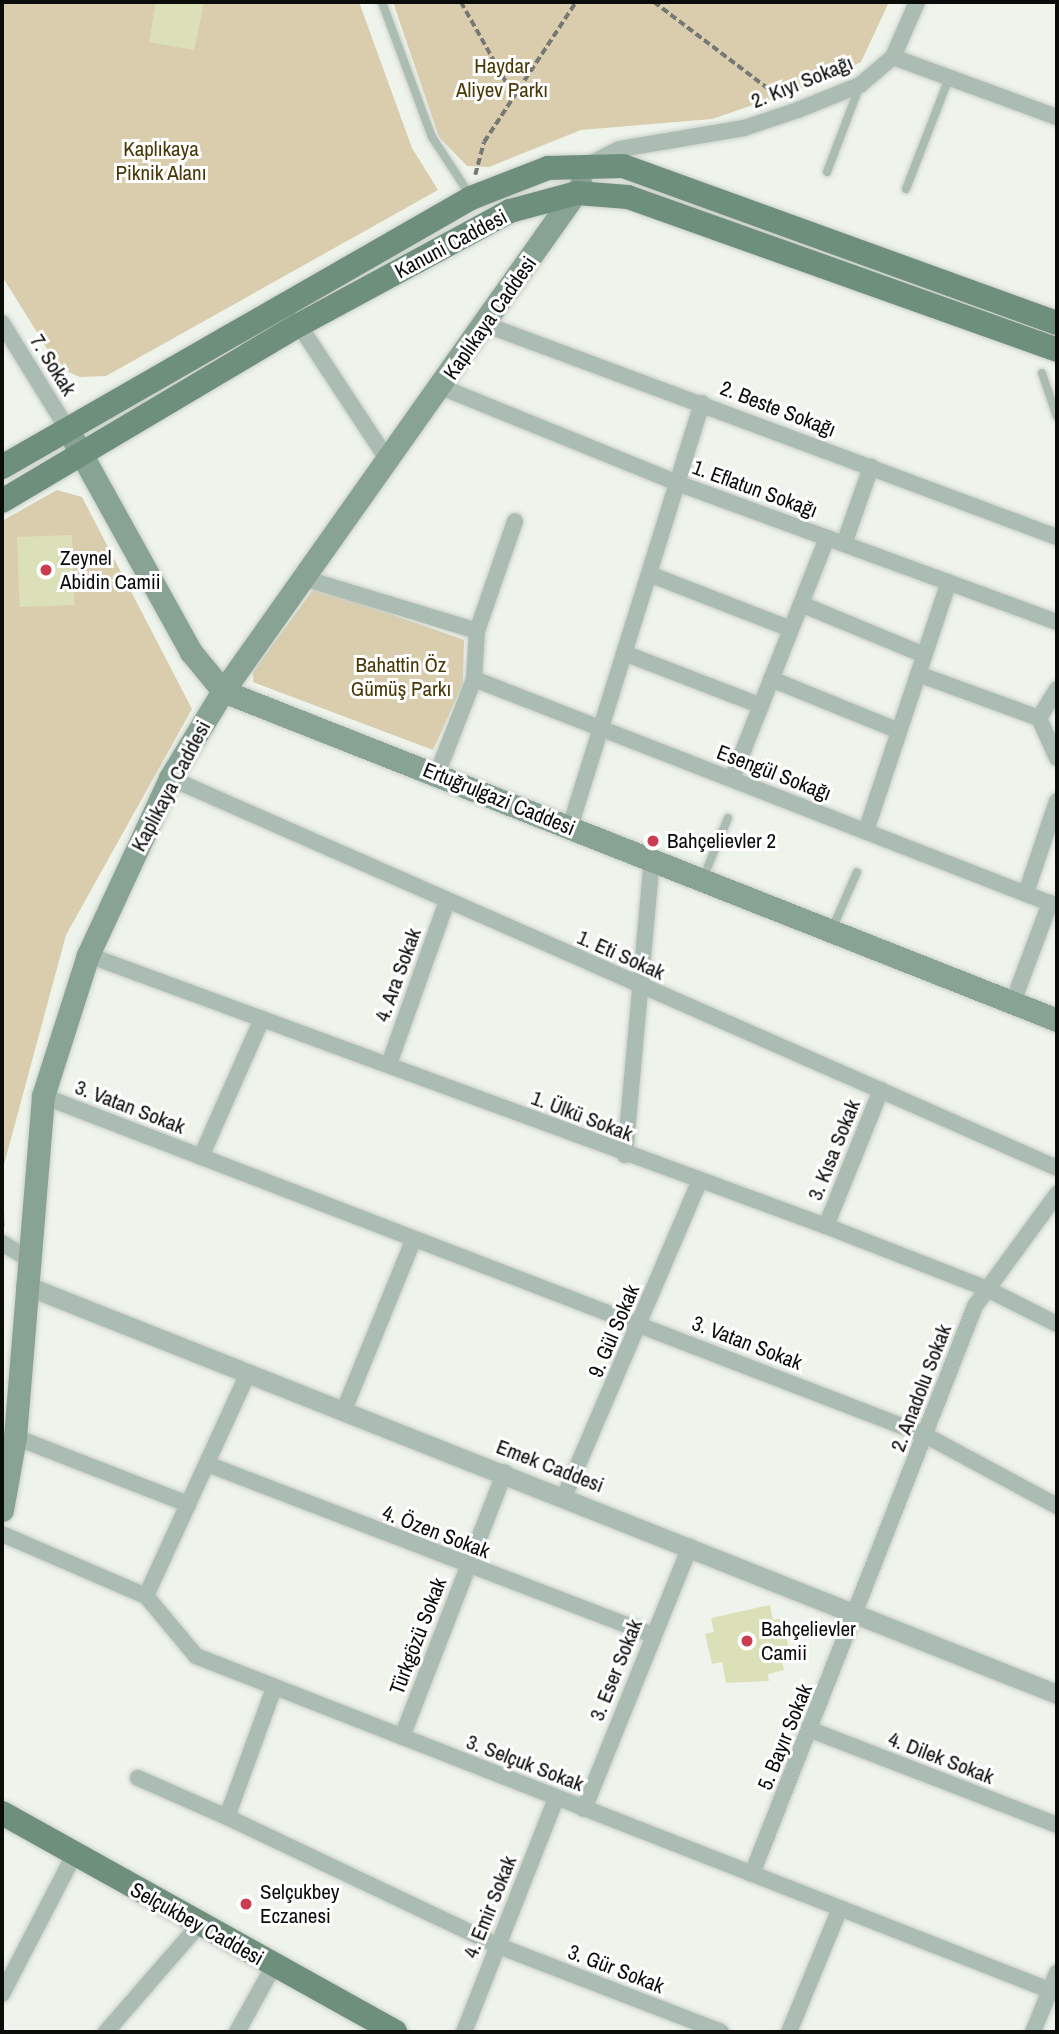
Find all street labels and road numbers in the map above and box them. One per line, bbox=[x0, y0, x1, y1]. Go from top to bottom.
street label: 2. Kıyı Sokağı bbox=[748, 50, 856, 114]
street label: Kanuni Caddesi bbox=[391, 204, 511, 284]
street label: Kaplıkaya Caddesi bbox=[438, 252, 542, 384]
street label: 7. Sokak bbox=[25, 330, 81, 400]
street label: 2. Beste Sokağı bbox=[717, 375, 839, 443]
street label: 1. Eflatun Sokağı bbox=[689, 455, 821, 523]
street label: Kaplıkaya Caddesi bbox=[126, 716, 216, 856]
street label: Esengül Sokağı bbox=[713, 740, 835, 806]
street label: Ertuğrulgazi Caddesi bbox=[419, 757, 579, 841]
street label: 4. Ara Sokak bbox=[369, 924, 427, 1026]
street label: 1. Eti Sokak bbox=[573, 925, 669, 985]
street label: 3. Vatan Sokak bbox=[72, 1075, 188, 1139]
street label: 1. Ülkü Sokak bbox=[528, 1085, 636, 1147]
street label: 3. Kısa Sokak bbox=[802, 1096, 866, 1204]
street label: 9. Gül Sokak bbox=[583, 1281, 645, 1381]
street label: 3. Vatan Sokak bbox=[689, 1311, 805, 1375]
street label: 2. Anadolu Sokak bbox=[885, 1320, 957, 1456]
street label: Emek Caddesi bbox=[493, 1434, 607, 1498]
street label: 4. Özen Sokak bbox=[379, 1500, 493, 1564]
street label: Türkgözü Sokak bbox=[384, 1574, 452, 1698]
street label: 3. Eser Sokak bbox=[584, 1616, 648, 1724]
street label: 5. Bayır Sokak bbox=[752, 1680, 818, 1794]
street label: 4. Dilek Sokak bbox=[885, 1726, 997, 1790]
street label: 3. Selçuk Sokak bbox=[463, 1729, 587, 1797]
street label: 4. Emir Sokak bbox=[458, 1852, 522, 1962]
street label: Selçukbey Caddesi bbox=[126, 1877, 268, 1971]
street label: 3. Gür Sokak bbox=[565, 1939, 667, 1999]

